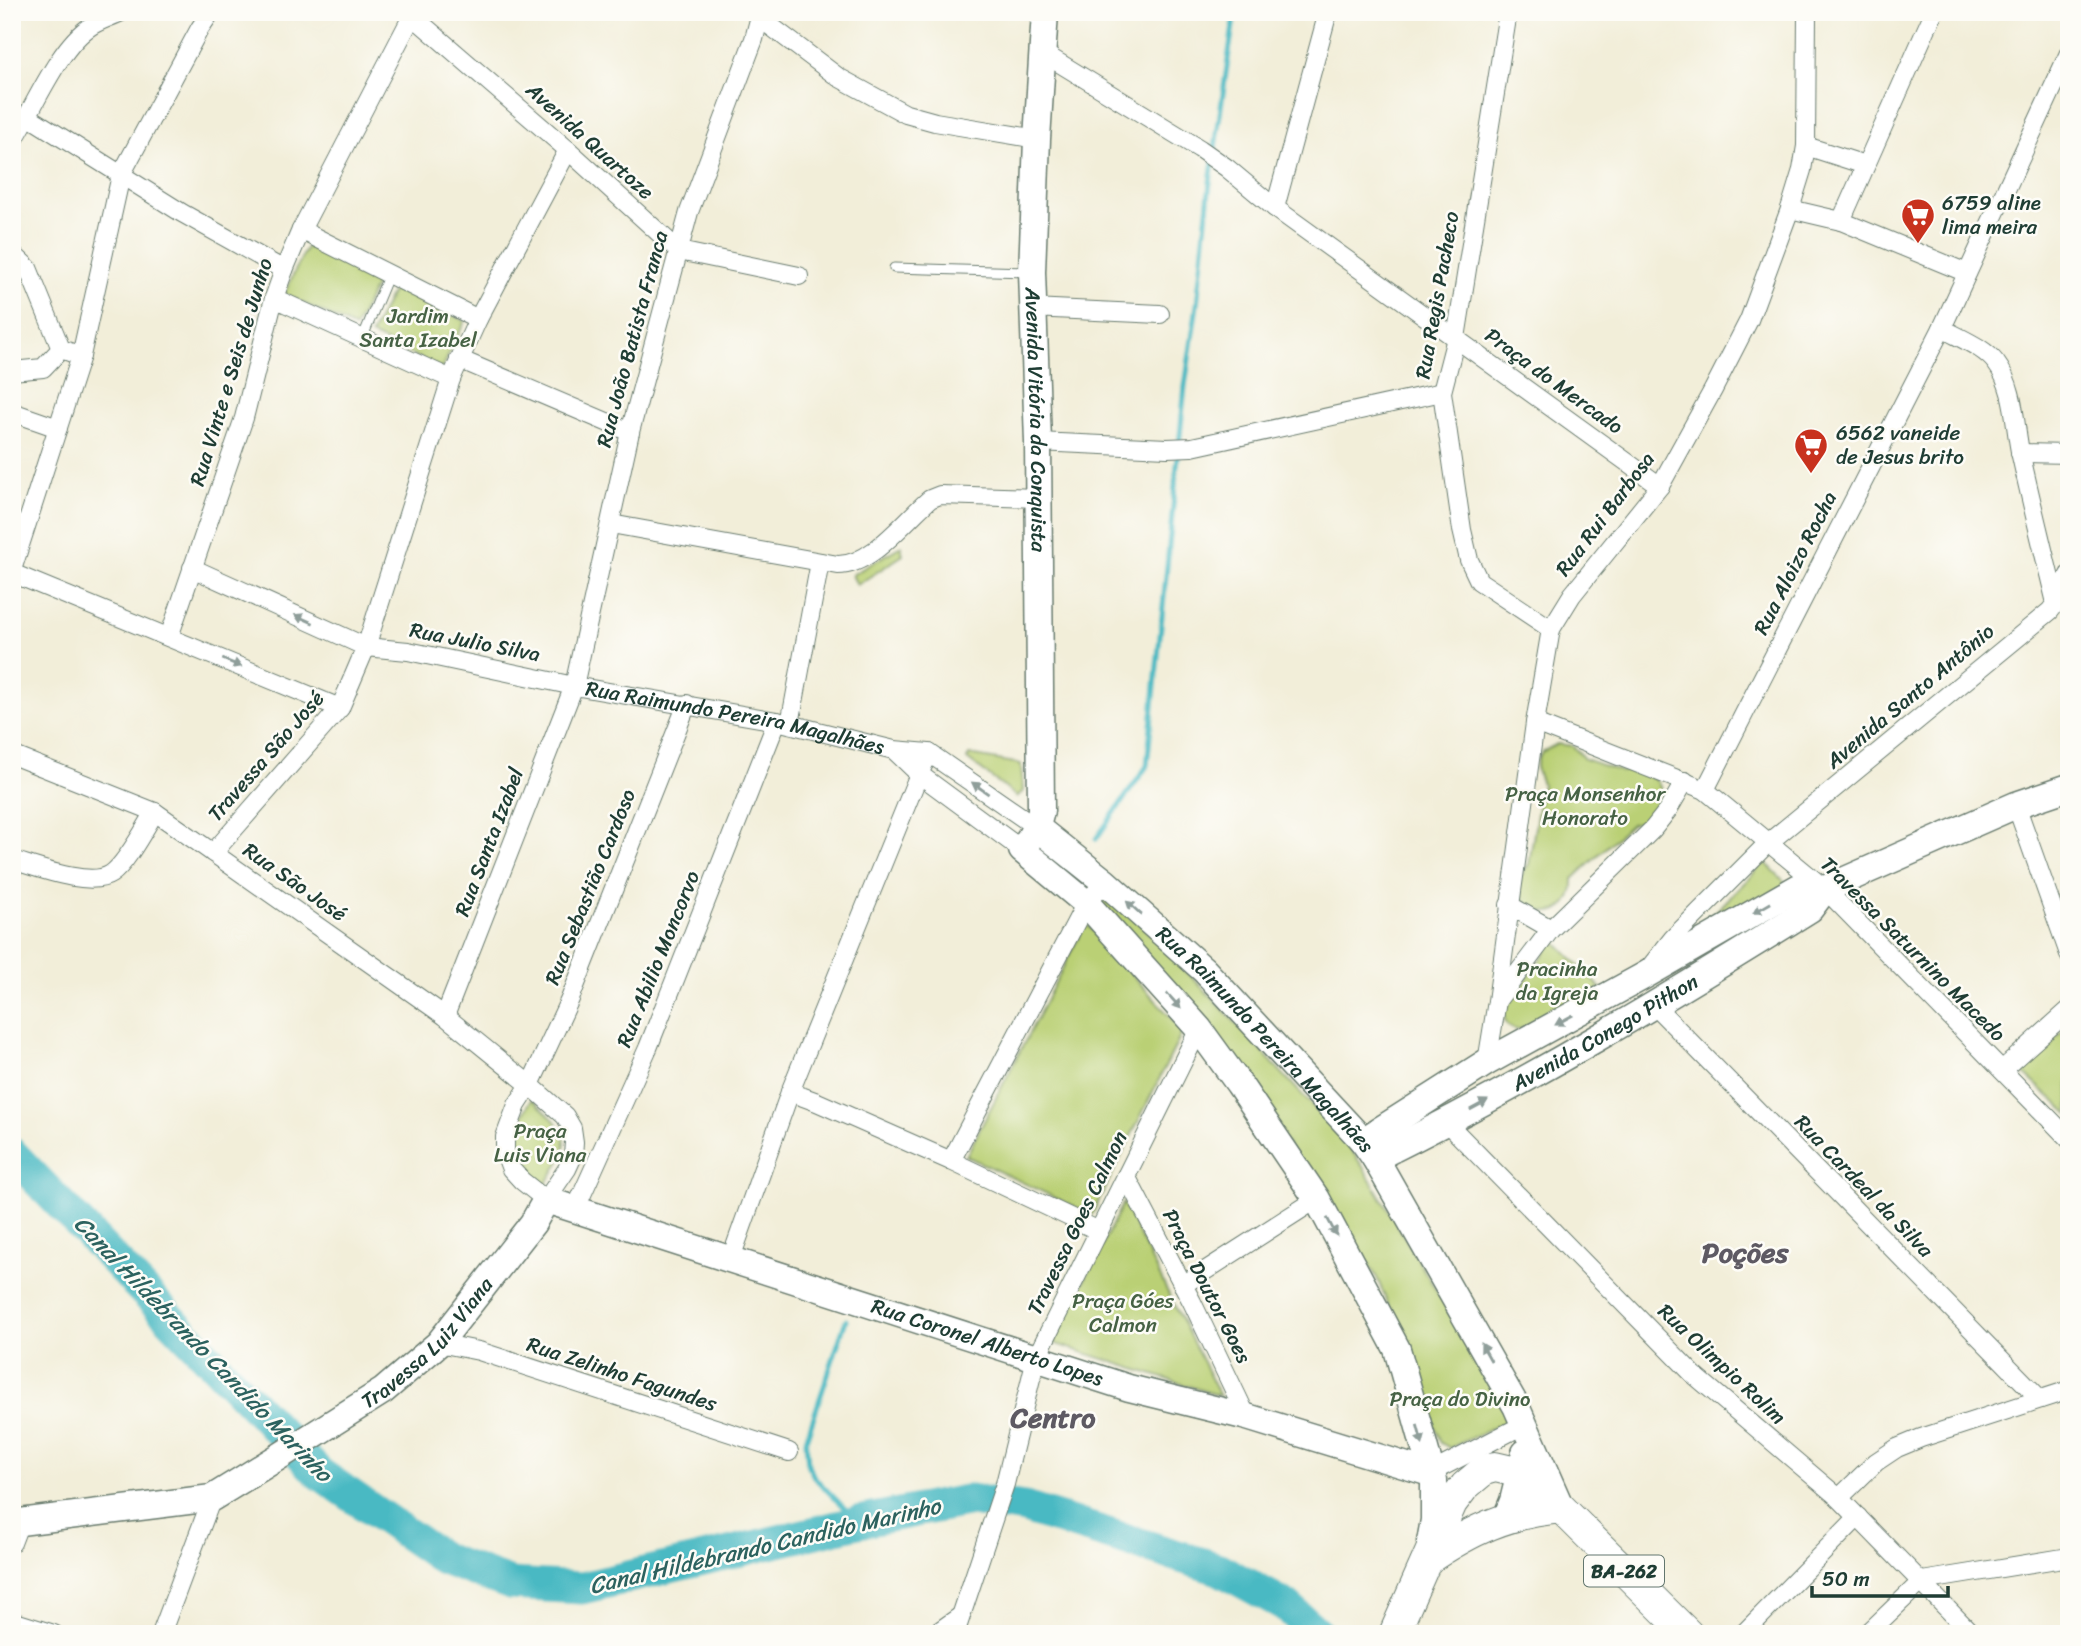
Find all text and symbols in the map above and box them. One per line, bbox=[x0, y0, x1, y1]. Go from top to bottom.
street label: Avenida Quartoze bbox=[516, 72, 663, 210]
place label: 6759 aline lima meira bbox=[1942, 184, 2041, 246]
supermarket icon: 6759 aline lima meira bbox=[1899, 196, 1937, 245]
street label: Rua Regis Pacheco bbox=[1404, 208, 1471, 382]
street label: Rua João Batista Franca bbox=[585, 226, 679, 452]
street label: Rua Vinte e Seis de Junho bbox=[178, 253, 284, 491]
street label: Avenida Vitória da Conquista bbox=[1014, 285, 1058, 553]
park label: Jardim Santa Izabel bbox=[359, 297, 478, 359]
street label: Praça do Mercado bbox=[1476, 317, 1632, 445]
place label: 6562 vaneide de Jesus brito bbox=[1836, 414, 1964, 476]
supermarket icon: 6562 vaneide de Jesus brito bbox=[1792, 426, 1830, 475]
street label: Rua Rui Barbosa bbox=[1545, 443, 1665, 585]
street label: Rua Aloizo Rocha bbox=[1742, 484, 1848, 642]
street label: Rua Julio Silva bbox=[406, 611, 544, 673]
one-way arrow bbox=[293, 613, 314, 624]
street label: Avenida Santo Antônio bbox=[1816, 613, 2004, 779]
one-way arrow bbox=[222, 658, 243, 669]
street label: Rua Raimundo Pereira Magalhães bbox=[583, 669, 889, 766]
street label: Travessa São José bbox=[198, 681, 334, 831]
street label: Rua Santa Izabel bbox=[443, 761, 535, 922]
park label: Praça Monsenhor Honorato bbox=[1505, 775, 1666, 837]
one-way arrow bbox=[971, 781, 989, 795]
street label: Rua Sebastião Cardoso bbox=[533, 783, 647, 991]
street label: Rua São José bbox=[235, 832, 355, 932]
street label: Travessa Saturnino Macedo bbox=[1811, 847, 2015, 1051]
street label: Rua Abilio Moncorvo bbox=[605, 864, 711, 1053]
one-way arrow bbox=[1126, 901, 1143, 916]
one-way arrow bbox=[1752, 902, 1772, 914]
street label: Rua Raimundo Pereira Magalhães bbox=[1147, 916, 1385, 1161]
park label: Pracinha da Igreja bbox=[1516, 950, 1599, 1012]
street label: Avenida Conego Pithon bbox=[1504, 963, 1706, 1103]
one-way arrow bbox=[1166, 992, 1182, 1010]
one-way arrow bbox=[1554, 1014, 1574, 1026]
one-way arrow bbox=[1469, 1099, 1489, 1111]
street label: Rua Cardeal da Silva bbox=[1785, 1105, 1943, 1267]
park label: Praça Luis Viana bbox=[494, 1112, 587, 1174]
street label: Travessa Goes Calmon bbox=[1016, 1124, 1138, 1322]
street label: Praça Doutor Goes bbox=[1152, 1202, 1263, 1370]
water label: Canal Hildebrando Candido Marinho bbox=[64, 1206, 344, 1493]
one-way arrow bbox=[1326, 1218, 1338, 1237]
district label: Poções bbox=[1702, 1228, 1789, 1277]
street label: Travessa Luiz Viana bbox=[353, 1268, 504, 1419]
park label: Praça Góes Calmon bbox=[1072, 1282, 1174, 1344]
street label: Rua Coronel Alberto Lopes bbox=[866, 1287, 1108, 1398]
street label: Rua Olimpio Rolim bbox=[1648, 1294, 1796, 1434]
street label: Rua Zelinho Fagundes bbox=[522, 1325, 722, 1423]
one-way arrow bbox=[1480, 1342, 1492, 1361]
park label: Praça do Divino bbox=[1390, 1380, 1530, 1418]
district label: Centro bbox=[1010, 1393, 1096, 1442]
one-way arrow bbox=[1415, 1425, 1426, 1447]
water label: Canal Hildebrando Candido Marinho bbox=[586, 1485, 946, 1606]
road number: BA-262 bbox=[1584, 1555, 1664, 1586]
scale bar bbox=[1812, 1555, 1948, 1599]
text: 50 m bbox=[1822, 1560, 1870, 1598]

